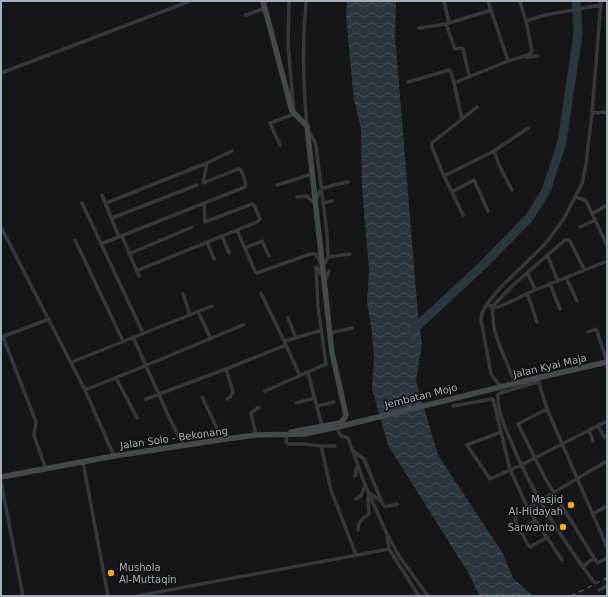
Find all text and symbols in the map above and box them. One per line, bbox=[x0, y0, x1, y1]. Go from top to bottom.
street label: Jalan Kyai Maja bbox=[511, 352, 588, 380]
street label: Jembatan Mojo bbox=[383, 382, 458, 411]
street label: Jalan Solo - Bekonang bbox=[118, 425, 229, 451]
place label: Masjid Al-Hidayah bbox=[509, 494, 563, 517]
marker: Masjid Al-Hidayah bbox=[566, 500, 576, 510]
place label: Sarwanto bbox=[508, 522, 555, 533]
marker: Sarwanto bbox=[558, 522, 568, 532]
place label: Mushola Al-Muttaqin bbox=[119, 562, 177, 585]
marker: Mushola Al-Muttaqin bbox=[106, 568, 116, 578]

